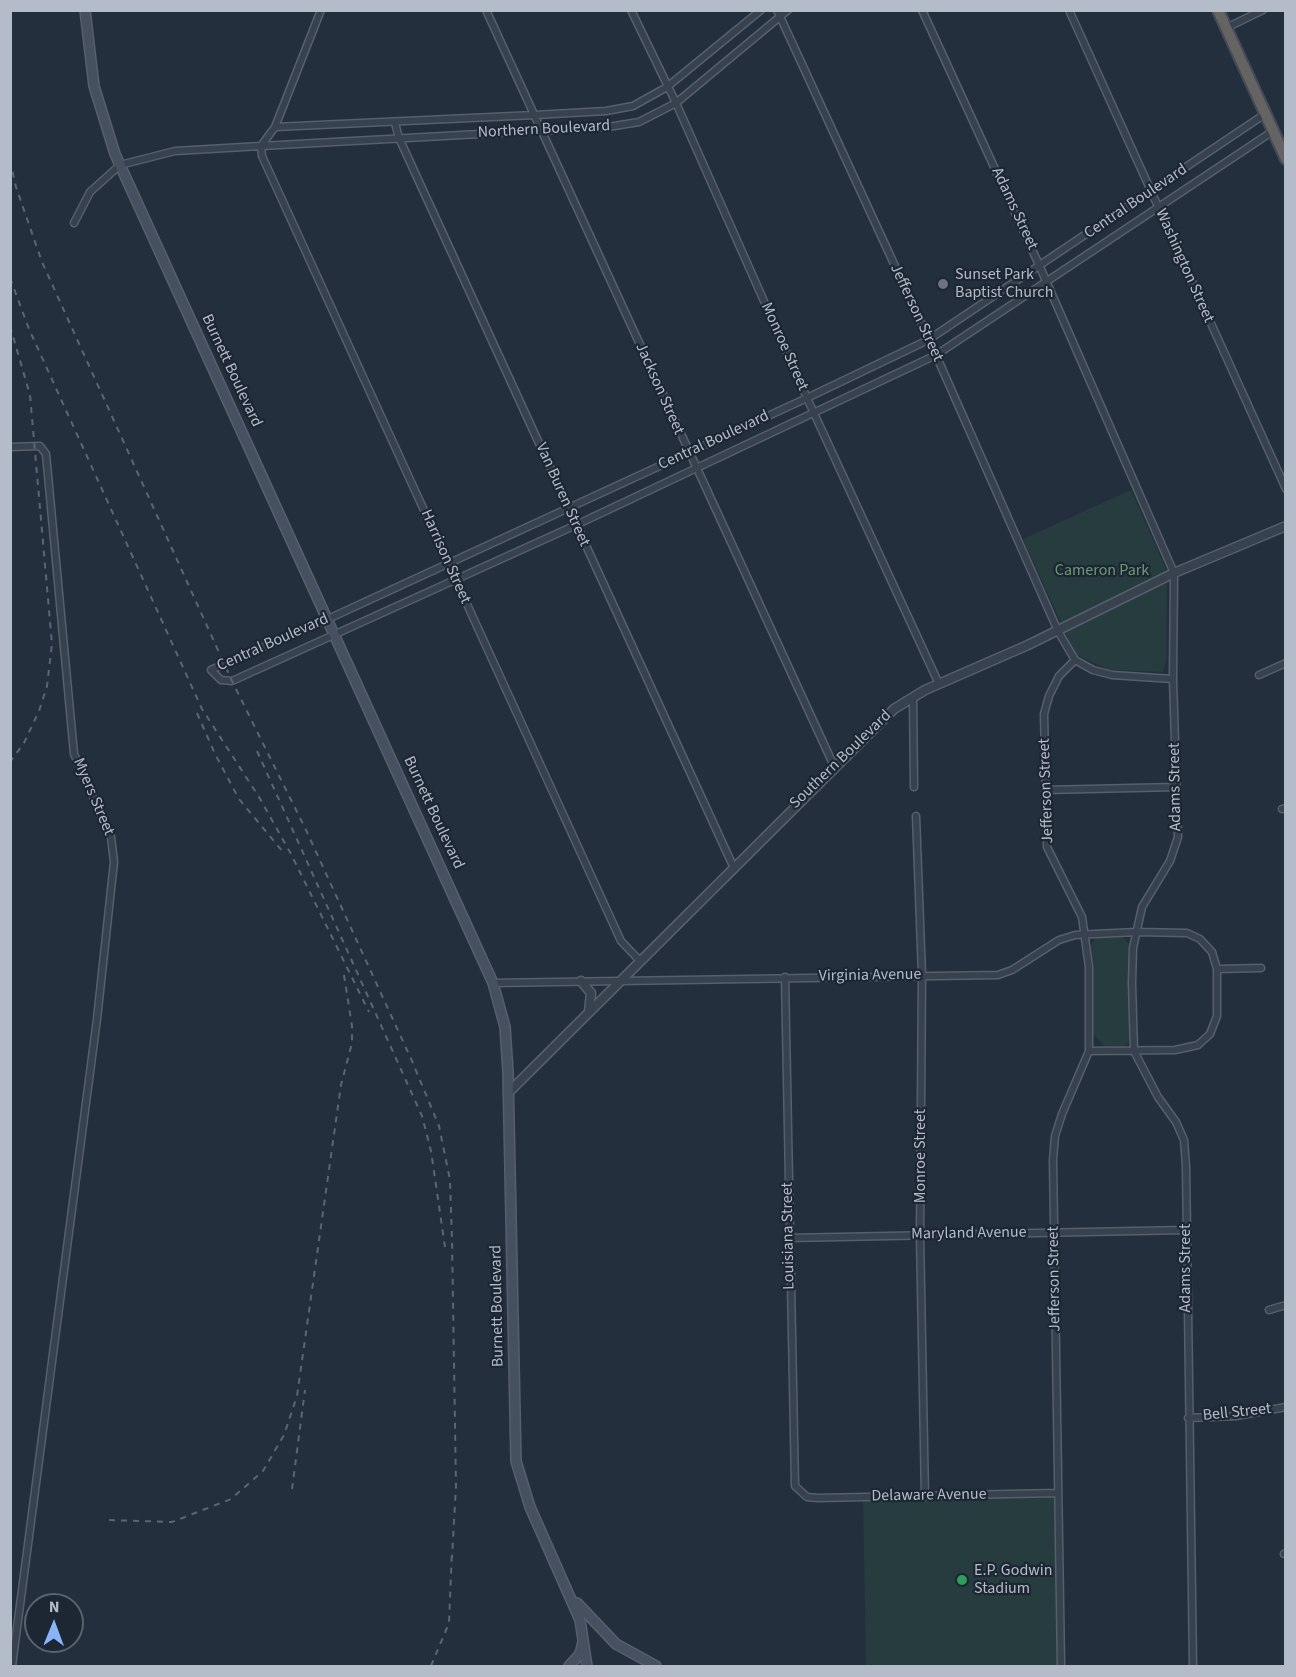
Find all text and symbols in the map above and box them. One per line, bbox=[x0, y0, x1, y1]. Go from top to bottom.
street label: Northern Boulevard bbox=[477, 117, 611, 143]
street label: Central Boulevard bbox=[1081, 160, 1191, 244]
street label: Adams Street bbox=[987, 165, 1041, 253]
street label: Washington Street bbox=[1150, 206, 1218, 326]
street label: Jefferson Street bbox=[885, 261, 947, 365]
place label: Sunset Park Baptist Church bbox=[955, 265, 1053, 303]
marker: Sunset Park Baptist Church bbox=[936, 277, 950, 291]
street label: Monroe Street bbox=[756, 300, 812, 394]
street label: Burnett Boulevard bbox=[196, 312, 266, 430]
street label: Jackson Street bbox=[630, 340, 688, 438]
street label: Central Boulevard bbox=[656, 407, 772, 475]
street label: Van Buren Street bbox=[531, 440, 593, 550]
street label: Harrison Street bbox=[416, 507, 474, 607]
park label: Cameron Park bbox=[1055, 561, 1149, 581]
street label: Central Boulevard bbox=[214, 610, 332, 676]
street label: Southern Boulevard bbox=[786, 707, 896, 813]
street label: Jefferson Street bbox=[1036, 738, 1058, 844]
street label: Adams Street bbox=[1166, 742, 1186, 832]
street label: Burnett Boulevard bbox=[398, 754, 468, 872]
street label: Myers Street bbox=[68, 755, 118, 839]
street label: Virginia Avenue bbox=[818, 966, 922, 986]
street label: Monroe Street bbox=[911, 1109, 931, 1203]
street label: Louisiana Street bbox=[778, 1182, 800, 1290]
street label: Maryland Avenue bbox=[911, 1223, 1027, 1245]
street label: Adams Street bbox=[1176, 1224, 1196, 1312]
street label: Jefferson Street bbox=[1044, 1226, 1066, 1332]
street label: Burnett Boulevard bbox=[487, 1245, 509, 1367]
street label: Bell Street bbox=[1202, 1400, 1272, 1426]
street label: Delaware Avenue bbox=[871, 1485, 987, 1507]
place label: E.P. Godwin Stadium bbox=[974, 1561, 1052, 1599]
marker: E.P. Godwin Stadium bbox=[955, 1573, 969, 1587]
north arrow bbox=[24, 1593, 84, 1653]
text: N bbox=[49, 1596, 60, 1618]

